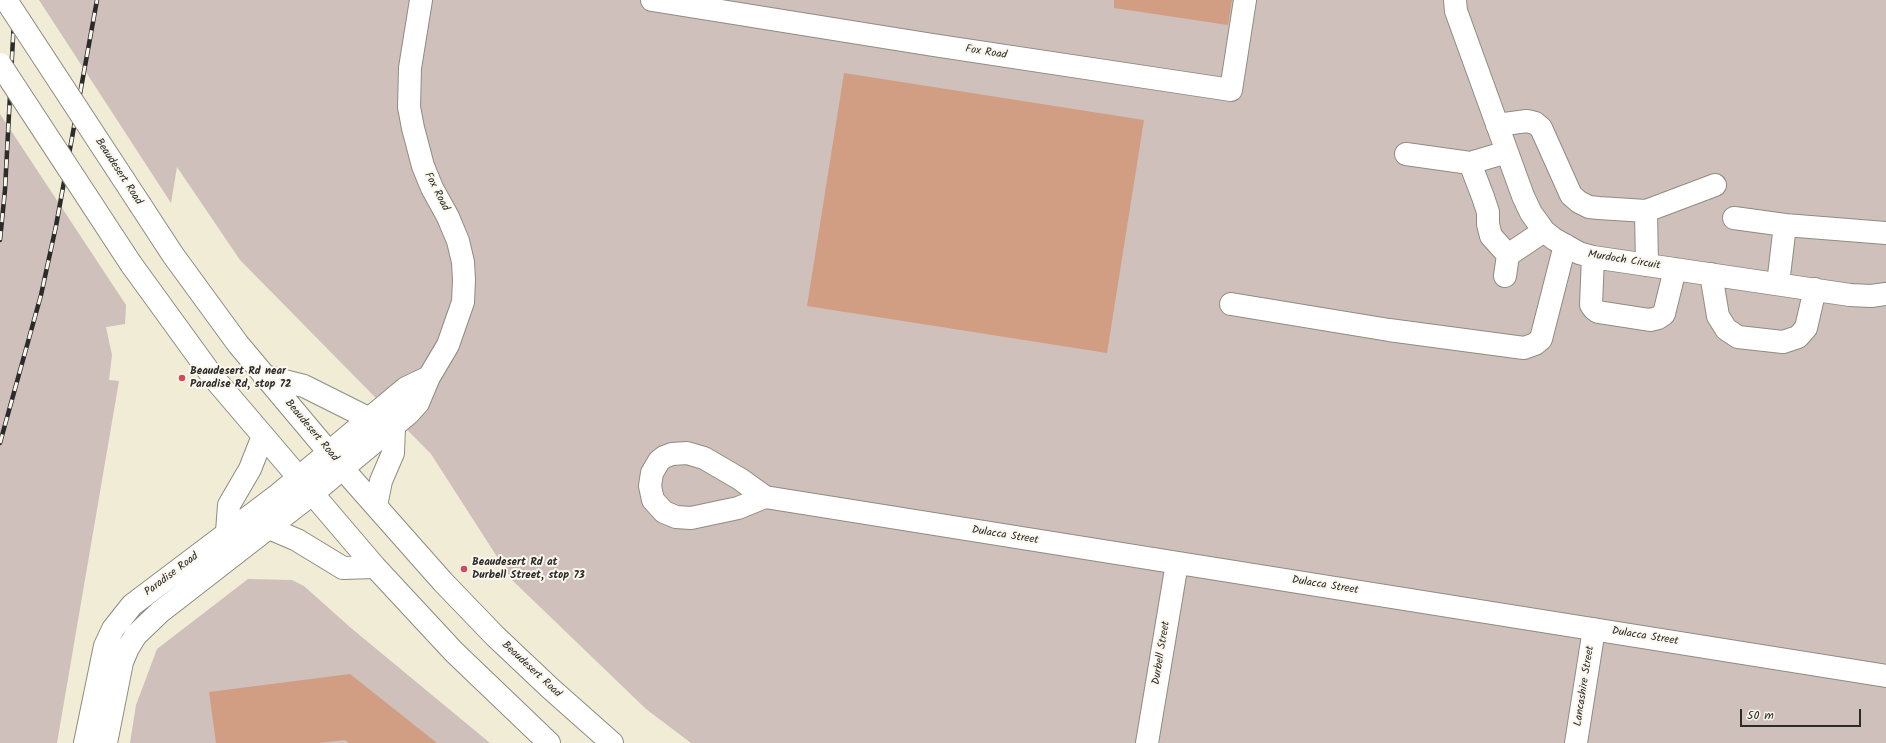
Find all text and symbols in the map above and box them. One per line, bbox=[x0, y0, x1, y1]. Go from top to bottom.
street label: Fox Road bbox=[964, 43, 1008, 63]
street label: Beaudesert Road bbox=[92, 136, 144, 208]
street label: Fox Road bbox=[421, 170, 451, 214]
street label: Murdoch Circuit bbox=[1587, 249, 1661, 273]
place label: Beaudesert Rd near Paradise Rd, stop 72 bbox=[190, 365, 291, 391]
marker: Beaudesert Rd near Paradise Rd, stop 72 bbox=[177, 373, 187, 383]
street label: Beaudesert Road bbox=[281, 397, 341, 465]
street label: Dulacca Street bbox=[971, 524, 1039, 548]
street label: Paradise Road bbox=[142, 550, 202, 600]
place label: Beaudesert Rd at Durbell Street, stop 73 bbox=[472, 556, 585, 582]
marker: Beaudesert Rd at Durbell Street, stop 73 bbox=[459, 564, 469, 574]
street label: Dulacca Street bbox=[1291, 574, 1359, 598]
street label: Durbell Street bbox=[1150, 620, 1174, 686]
street label: Dulacca Street bbox=[1611, 625, 1679, 649]
street label: Beaudesert Road bbox=[498, 639, 564, 701]
street label: Lancashire Street bbox=[1572, 645, 1598, 727]
scale bar bbox=[1742, 701, 1863, 727]
text: 50 m bbox=[1747, 706, 1774, 725]

